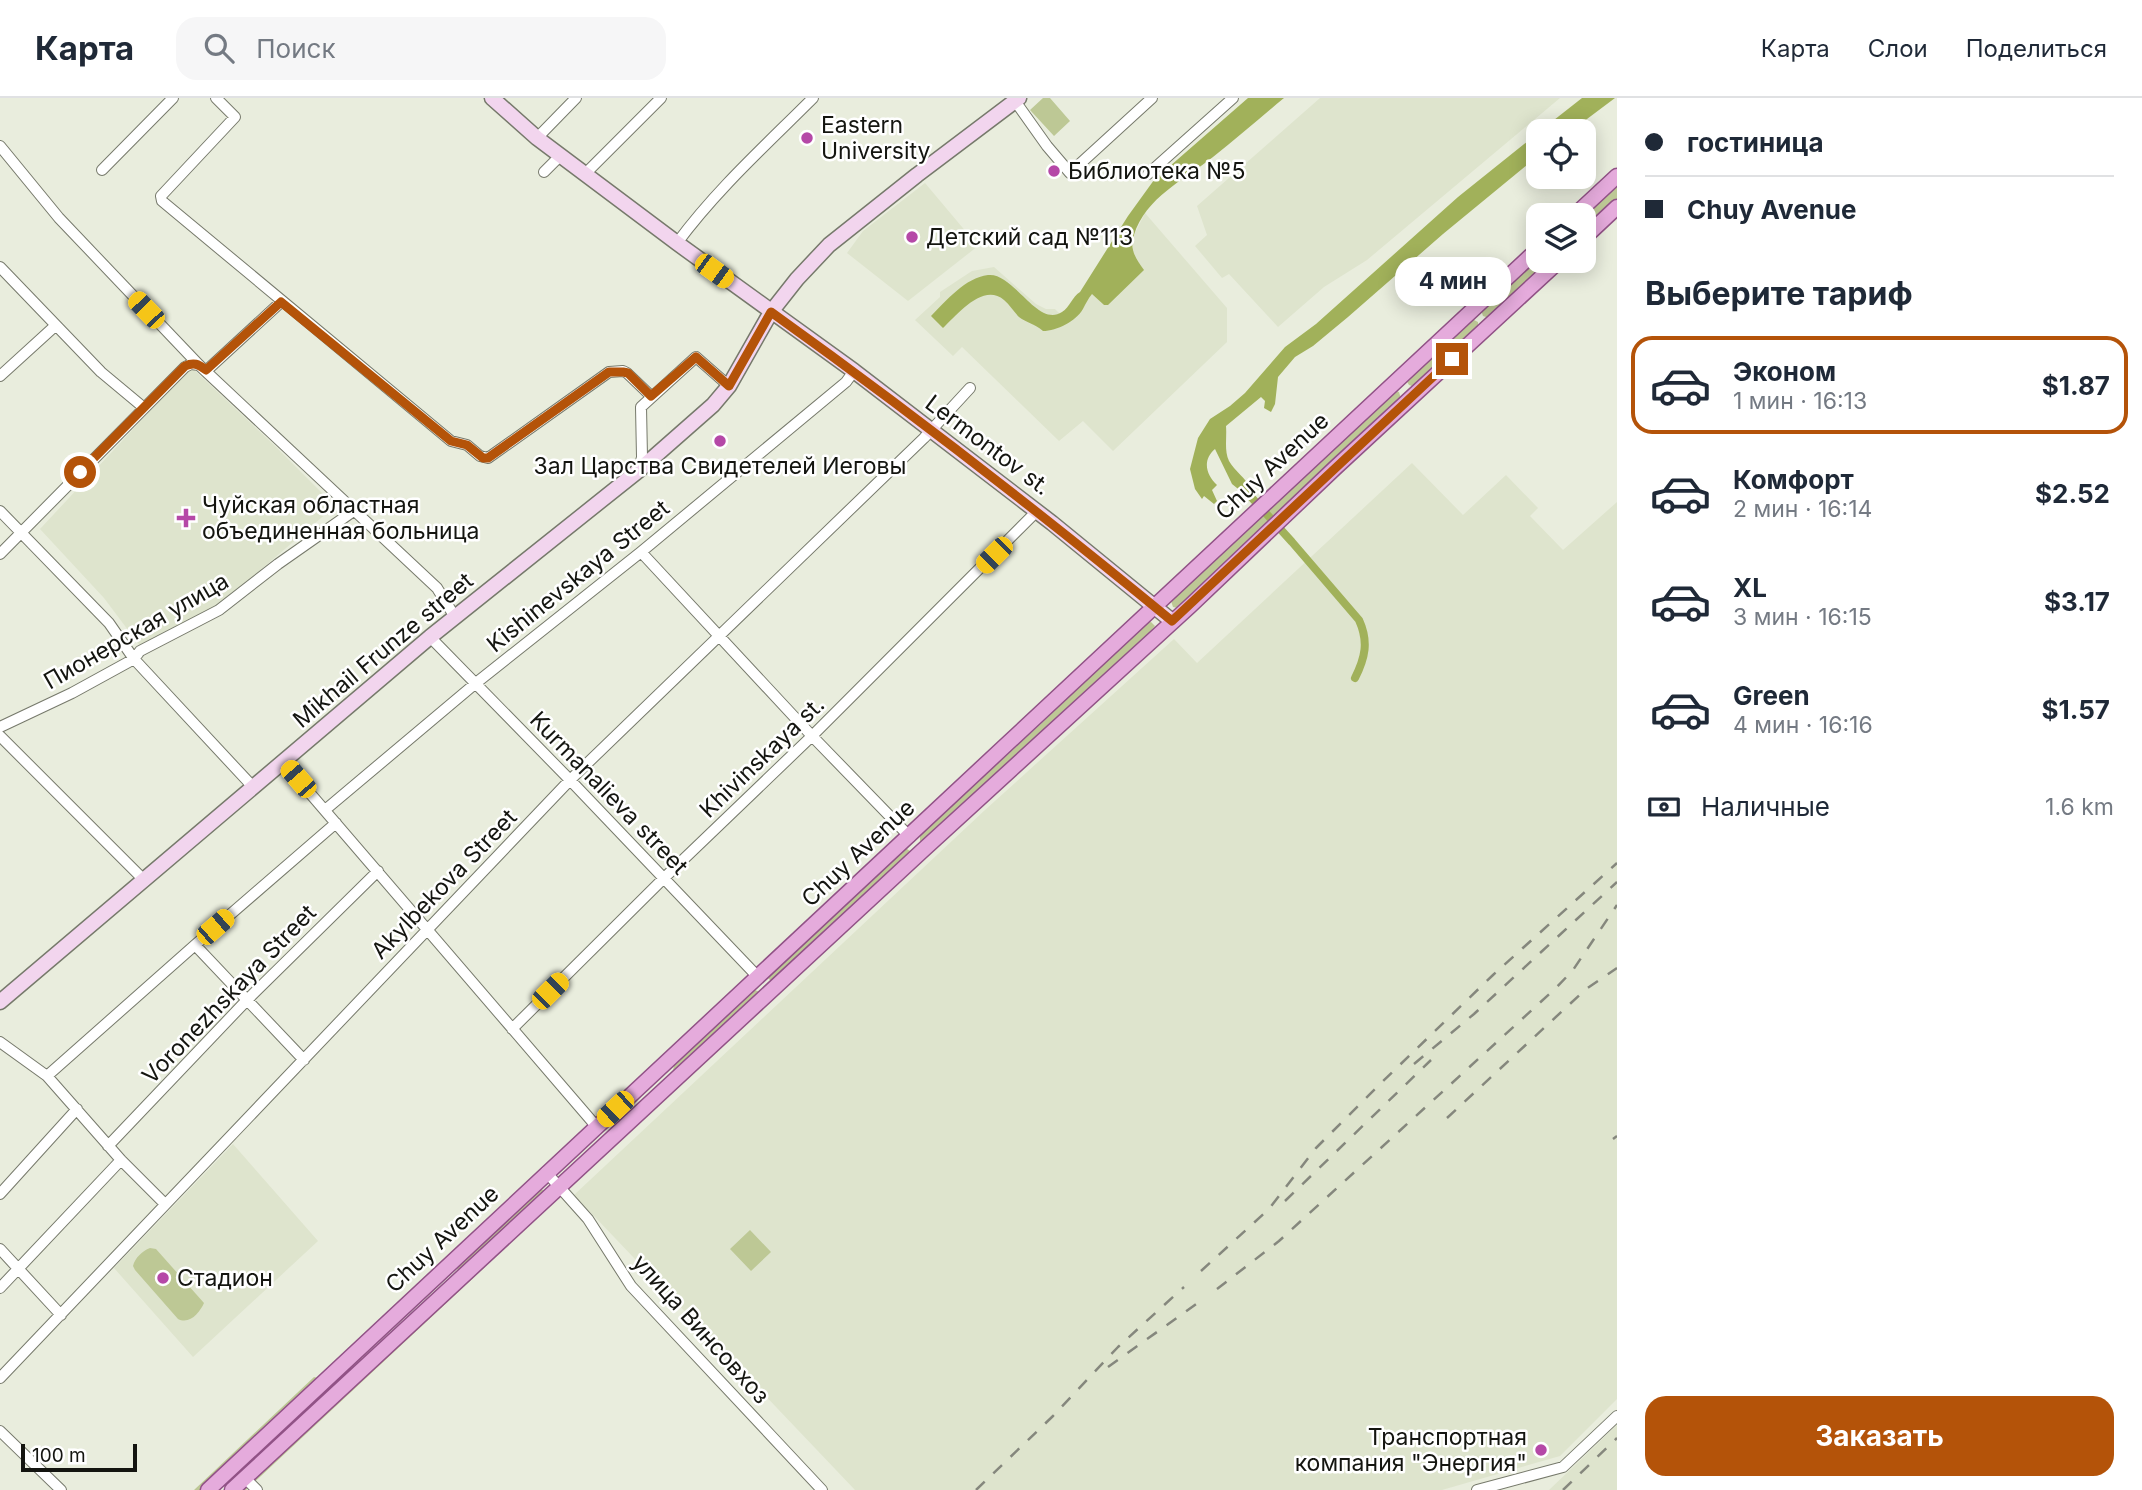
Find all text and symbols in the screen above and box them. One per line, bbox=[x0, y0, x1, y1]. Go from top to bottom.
search box bbox=[176, 17, 666, 80]
text: Карта bbox=[35, 28, 134, 68]
icon: search bbox=[200, 29, 238, 67]
text: Поиск bbox=[256, 33, 335, 64]
text: Карта bbox=[1761, 34, 1830, 63]
text: Слои bbox=[1868, 34, 1928, 63]
text: Поделиться bbox=[1966, 34, 2107, 63]
place label: Eastern University bbox=[821, 111, 931, 165]
map controls bbox=[1526, 119, 1596, 273]
button: locate bbox=[1526, 119, 1596, 189]
text: гостиница bbox=[1687, 127, 1824, 158]
marker: Eastern University bbox=[799, 130, 815, 146]
place label: Библиотека №5 bbox=[1068, 157, 1245, 185]
marker: Библиотека №5 bbox=[1046, 163, 1062, 179]
text: Chuy Avenue bbox=[1687, 194, 1857, 225]
button: layers bbox=[1526, 203, 1596, 273]
place label: Детский сад №113 bbox=[926, 223, 1133, 251]
marker: Детский сад №113 bbox=[904, 229, 920, 245]
car bbox=[691, 250, 738, 292]
callout: 4 мин bbox=[1394, 258, 1510, 306]
text: 4 мин bbox=[1419, 267, 1487, 295]
text: Выберите тариф bbox=[1645, 274, 1913, 313]
car bbox=[124, 288, 169, 332]
route end bbox=[1436, 343, 1468, 375]
icon: car bbox=[1649, 354, 1712, 417]
text: Эконом bbox=[1733, 356, 1836, 387]
text: $1.87 bbox=[2042, 370, 2110, 401]
text: 1 мин · 16:13 bbox=[1733, 387, 1867, 415]
street label: Lermontov st. bbox=[920, 389, 1056, 501]
street label: Chuy Avenue bbox=[1210, 407, 1334, 525]
marker: Зал Царства Свидетелей Иеговы bbox=[712, 433, 728, 449]
place label: Зал Царства Свидетелей Иеговы bbox=[534, 452, 906, 480]
route start bbox=[64, 456, 96, 488]
icon: car bbox=[1649, 462, 1712, 525]
text: Комфорт bbox=[1733, 464, 1854, 495]
text: $2.52 bbox=[2035, 478, 2110, 509]
place label: Чуйская областная объединенная больница bbox=[202, 491, 479, 545]
street label: Kishinevskaya Street bbox=[481, 494, 675, 658]
text: 2 мин · 16:14 bbox=[1733, 495, 1872, 523]
marker: Чуйская областная объединенная больница bbox=[176, 508, 196, 528]
car bbox=[972, 533, 1017, 577]
street label: Mikhail Frunze street bbox=[287, 566, 479, 733]
street label: Пионерская улица bbox=[39, 567, 233, 695]
icon: car bbox=[1649, 570, 1712, 633]
text: XL bbox=[1733, 572, 1767, 603]
text: $3.17 bbox=[2044, 586, 2110, 617]
text: 3 мин · 16:15 bbox=[1733, 603, 1872, 631]
icon: car bbox=[1649, 678, 1712, 741]
text: Green bbox=[1733, 680, 1810, 711]
street label: Khivinskaya st. bbox=[694, 690, 830, 824]
text: $1.57 bbox=[2042, 694, 2110, 725]
street label: Kurmanalieva street bbox=[524, 706, 694, 881]
text: 4 мин · 16:16 bbox=[1733, 711, 1873, 739]
car bbox=[277, 756, 320, 802]
icon: cash bbox=[1645, 788, 1683, 826]
text: Наличные bbox=[1701, 791, 1830, 822]
text: 1.6 km bbox=[2045, 793, 2114, 821]
street label: Chuy Avenue bbox=[796, 794, 920, 912]
street label: Akylbekova Street bbox=[365, 803, 523, 965]
street label: Voronezhskaya Street bbox=[136, 898, 322, 1089]
car bbox=[193, 905, 238, 949]
car bbox=[528, 969, 573, 1013]
car bbox=[593, 1087, 638, 1131]
street label: Chuy Avenue bbox=[380, 1180, 504, 1298]
street label: улица Винсовхоз bbox=[627, 1249, 775, 1409]
place label: Стадион bbox=[177, 1264, 273, 1292]
marker: Стадион bbox=[155, 1270, 171, 1286]
button: Заказать bbox=[1645, 1396, 2114, 1476]
place label: Транспортная компания "Энергия" bbox=[1295, 1423, 1527, 1477]
scale bar bbox=[21, 1441, 136, 1473]
marker: Транспортная компания "Энергия" bbox=[1533, 1442, 1549, 1458]
text: 100 m bbox=[32, 1444, 86, 1467]

